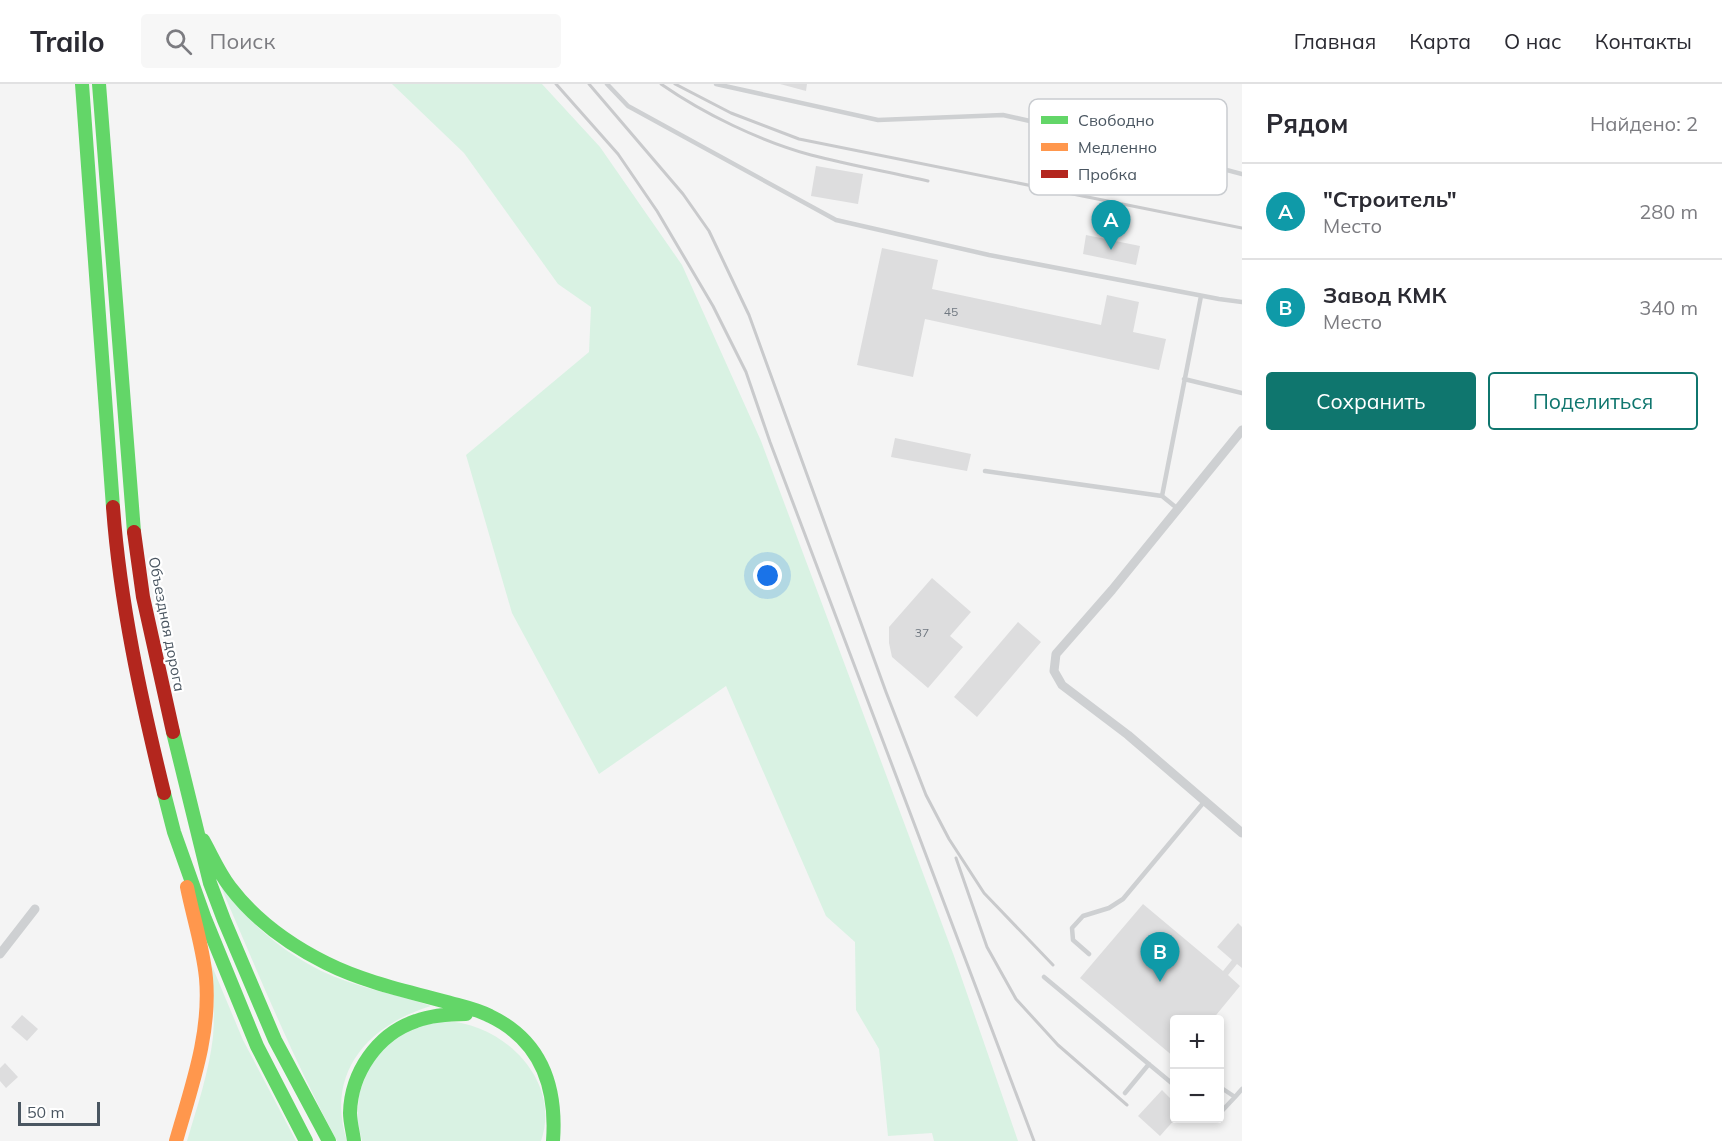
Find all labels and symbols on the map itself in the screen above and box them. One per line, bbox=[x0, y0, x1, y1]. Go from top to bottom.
legend bbox=[1029, 99, 1227, 195]
text: Свободно bbox=[1078, 110, 1154, 130]
text: Медленно bbox=[1078, 137, 1157, 157]
text: Пробка bbox=[1078, 164, 1137, 184]
pin: A bbox=[1092, 200, 1130, 250]
house number: 45 bbox=[944, 304, 958, 319]
street label: Объездная дорога bbox=[145, 555, 189, 693]
your location bbox=[753, 561, 782, 590]
house number: 37 bbox=[915, 625, 929, 640]
pin: B bbox=[1140, 932, 1180, 982]
scale bar bbox=[18, 1099, 100, 1126]

